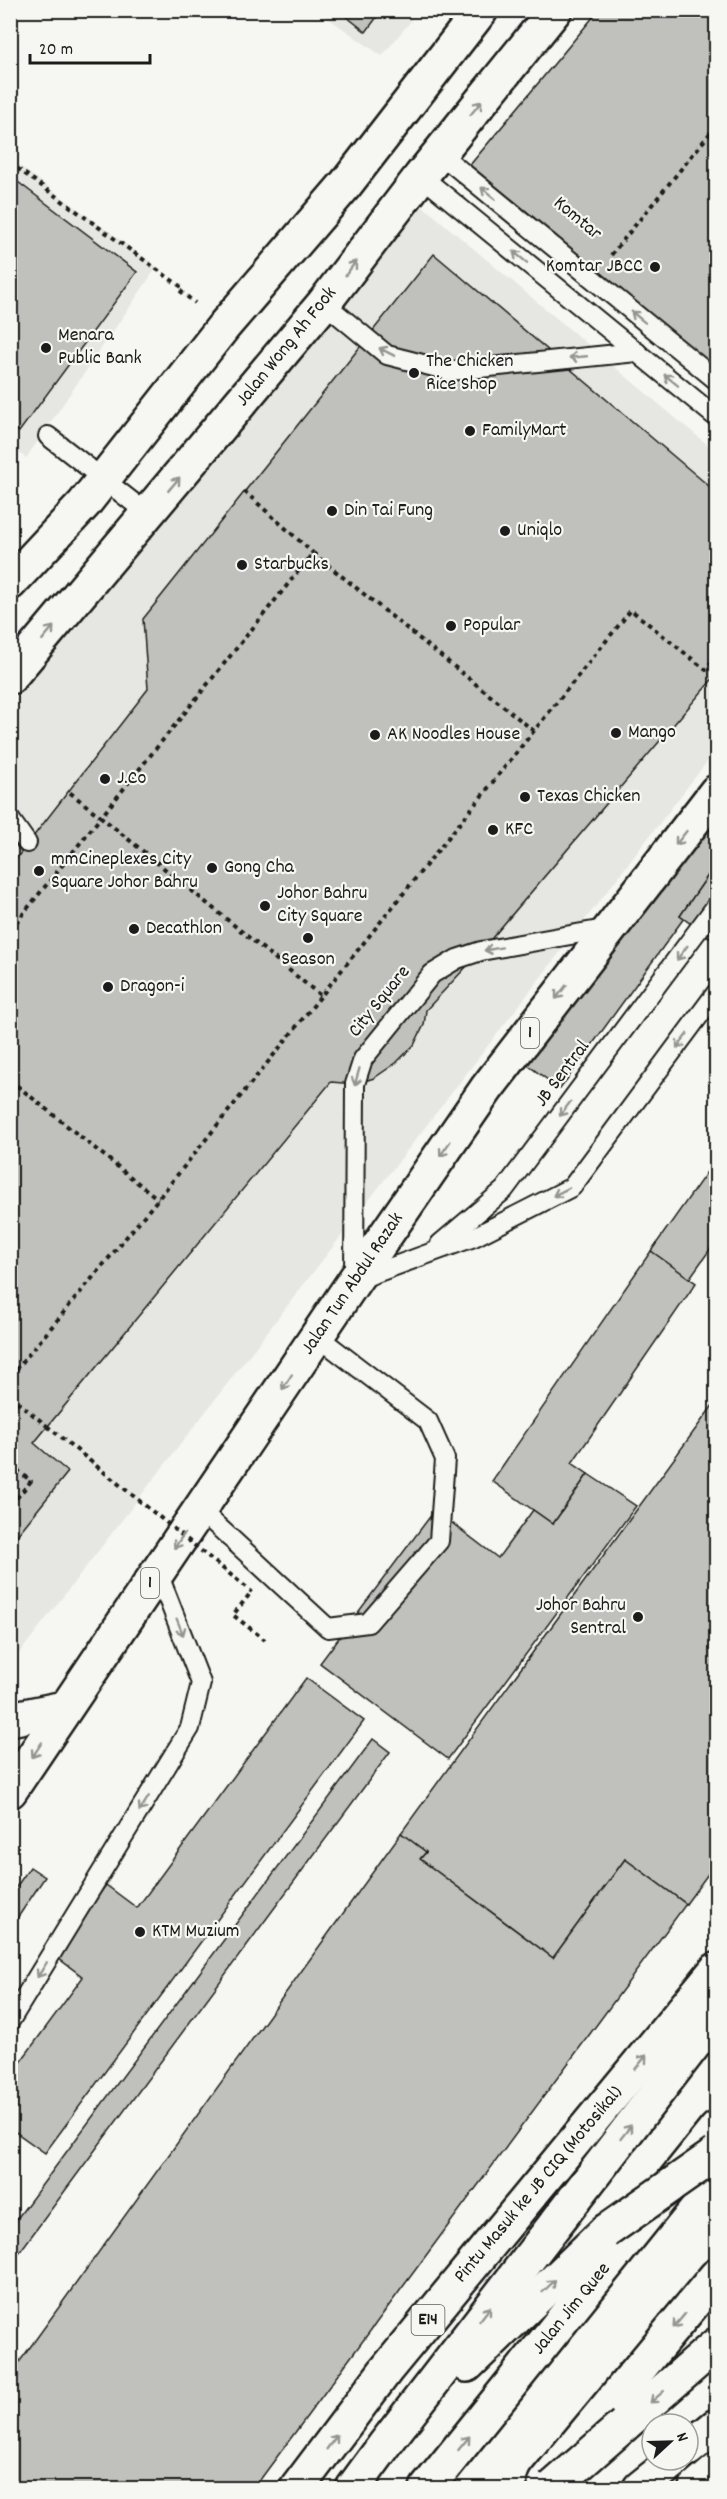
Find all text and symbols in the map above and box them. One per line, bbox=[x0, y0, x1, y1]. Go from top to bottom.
scale bar bbox=[30, 27, 150, 65]
text: 20 m bbox=[39, 38, 73, 63]
one-way arrow bbox=[469, 101, 483, 116]
one-way arrow bbox=[480, 187, 496, 200]
street label: Komtar bbox=[547, 190, 608, 248]
one-way arrow bbox=[512, 250, 528, 263]
place label: Komtar JBCC bbox=[546, 253, 643, 281]
one-way arrow bbox=[344, 260, 357, 276]
marker: Komtar JBCC bbox=[648, 260, 662, 274]
street label: Jalan Wong Ah Fook bbox=[230, 281, 344, 413]
one-way arrow bbox=[630, 311, 646, 324]
place label: Menara Public Bank bbox=[58, 322, 142, 373]
marker: Menara Public Bank bbox=[39, 341, 53, 355]
one-way arrow bbox=[378, 346, 396, 358]
place label: The Chicken Rice Shop bbox=[426, 348, 514, 399]
one-way arrow bbox=[569, 352, 589, 363]
marker: The Chicken Rice Shop bbox=[407, 366, 421, 380]
one-way arrow bbox=[663, 373, 679, 386]
place label: FamilyMart bbox=[482, 417, 566, 445]
marker: FamilyMart bbox=[463, 424, 477, 438]
one-way arrow bbox=[167, 477, 181, 492]
place label: Din Tai Fung bbox=[344, 497, 433, 525]
marker: Din Tai Fung bbox=[325, 504, 339, 518]
place label: Uniqlo bbox=[517, 517, 562, 545]
marker: Uniqlo bbox=[498, 524, 512, 538]
place label: Starbucks bbox=[254, 551, 329, 579]
marker: Starbucks bbox=[235, 558, 249, 572]
place label: Popular bbox=[463, 612, 521, 640]
marker: Popular bbox=[444, 619, 458, 633]
one-way arrow bbox=[41, 626, 55, 641]
place label: Mango bbox=[628, 719, 676, 747]
place label: AK Noodles House bbox=[387, 721, 521, 749]
marker: Mango bbox=[609, 726, 623, 740]
marker: AK Noodles House bbox=[368, 728, 382, 742]
place label: J.Co bbox=[117, 765, 146, 793]
marker: J.Co bbox=[98, 772, 112, 786]
place label: Texas Chicken bbox=[537, 783, 641, 811]
marker: Texas Chicken bbox=[518, 790, 532, 804]
place label: KFC bbox=[505, 816, 533, 844]
marker: KFC bbox=[486, 823, 500, 837]
one-way arrow bbox=[674, 830, 687, 846]
place label: mmCineplexes City Square Johor Bahru bbox=[51, 846, 198, 897]
place label: Gong Cha bbox=[224, 854, 295, 882]
marker: Gong Cha bbox=[205, 861, 219, 875]
marker: mmCineplexes City Square Johor Bahru bbox=[32, 864, 46, 878]
place label: Johor Bahru City Square bbox=[277, 880, 367, 931]
marker: Johor Bahru City Square bbox=[258, 899, 272, 913]
place label: Decathlon bbox=[146, 915, 222, 943]
marker: Decathlon bbox=[127, 922, 141, 936]
marker: Season bbox=[301, 931, 315, 945]
one-way arrow bbox=[483, 944, 503, 955]
one-way arrow bbox=[676, 945, 688, 961]
place label: Season bbox=[281, 946, 335, 974]
street label: City Square bbox=[342, 960, 418, 1044]
place label: Dragon-i bbox=[120, 973, 185, 1001]
marker: Dragon-i bbox=[101, 980, 115, 994]
one-way arrow bbox=[555, 984, 568, 1000]
road number: 1 bbox=[521, 1018, 539, 1048]
one-way arrow bbox=[676, 1032, 688, 1048]
street label: JB Sentral bbox=[529, 1035, 598, 1113]
one-way arrow bbox=[351, 1067, 363, 1086]
one-way arrow bbox=[558, 1101, 571, 1117]
one-way arrow bbox=[439, 1140, 451, 1157]
one-way arrow bbox=[553, 1187, 571, 1199]
street label: Jalan Tun Abdul Razak bbox=[295, 1207, 411, 1361]
one-way arrow bbox=[281, 1373, 293, 1390]
one-way arrow bbox=[173, 1533, 185, 1549]
road number: 1 bbox=[141, 1568, 159, 1598]
place label: Johor Bahru Sentral bbox=[536, 1592, 626, 1643]
marker: Johor Bahru Sentral bbox=[631, 1610, 645, 1624]
one-way arrow bbox=[175, 1617, 186, 1635]
one-way arrow bbox=[31, 1741, 43, 1758]
one-way arrow bbox=[137, 1795, 149, 1812]
place label: KTM Muzium bbox=[152, 1918, 240, 1946]
marker: KTM Muzium bbox=[133, 1925, 147, 1939]
one-way arrow bbox=[35, 1961, 47, 1978]
one-way arrow bbox=[634, 2055, 648, 2070]
street label: Pintu Masuk ke JB CIQ (Motosikal) bbox=[448, 2080, 630, 2290]
one-way arrow bbox=[619, 2124, 632, 2140]
street label: Jalan Jim Quee bbox=[526, 2257, 618, 2361]
one-way arrow bbox=[541, 2279, 556, 2293]
road number: E14 bbox=[412, 2305, 444, 2335]
one-way arrow bbox=[479, 2306, 492, 2322]
one-way arrow bbox=[672, 2313, 686, 2328]
one-way arrow bbox=[649, 2390, 664, 2404]
north arrow bbox=[640, 2412, 700, 2472]
text: N bbox=[669, 2429, 694, 2445]
one-way arrow bbox=[326, 2434, 339, 2450]
one-way arrow bbox=[457, 2435, 470, 2451]

